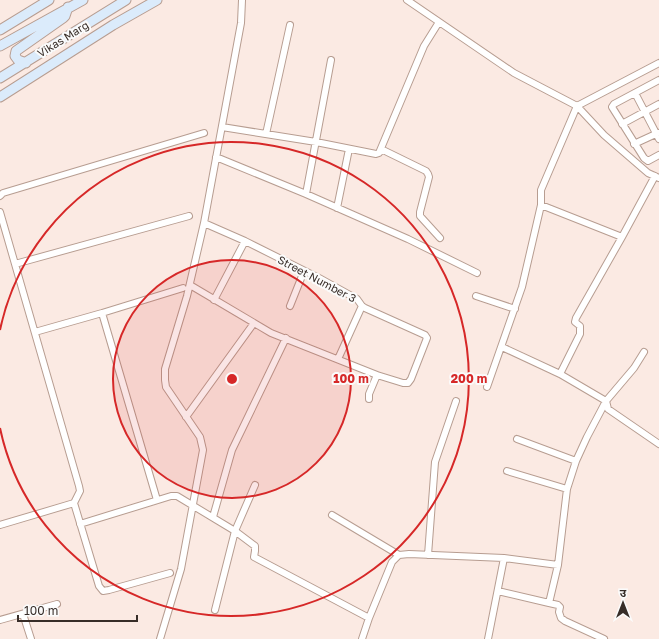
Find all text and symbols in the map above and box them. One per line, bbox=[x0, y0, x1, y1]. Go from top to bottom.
street label: Vikas Marg bbox=[35, 18, 91, 59]
street label: Street Number 3 bbox=[276, 252, 359, 305]
text: 100 m bbox=[333, 371, 369, 386]
text: 200 m bbox=[451, 371, 487, 386]
centre of rings bbox=[225, 372, 239, 386]
north arrow bbox=[603, 583, 643, 623]
text: उ bbox=[620, 586, 627, 599]
scale bar bbox=[18, 597, 137, 623]
text: 100 m bbox=[24, 603, 58, 618]

